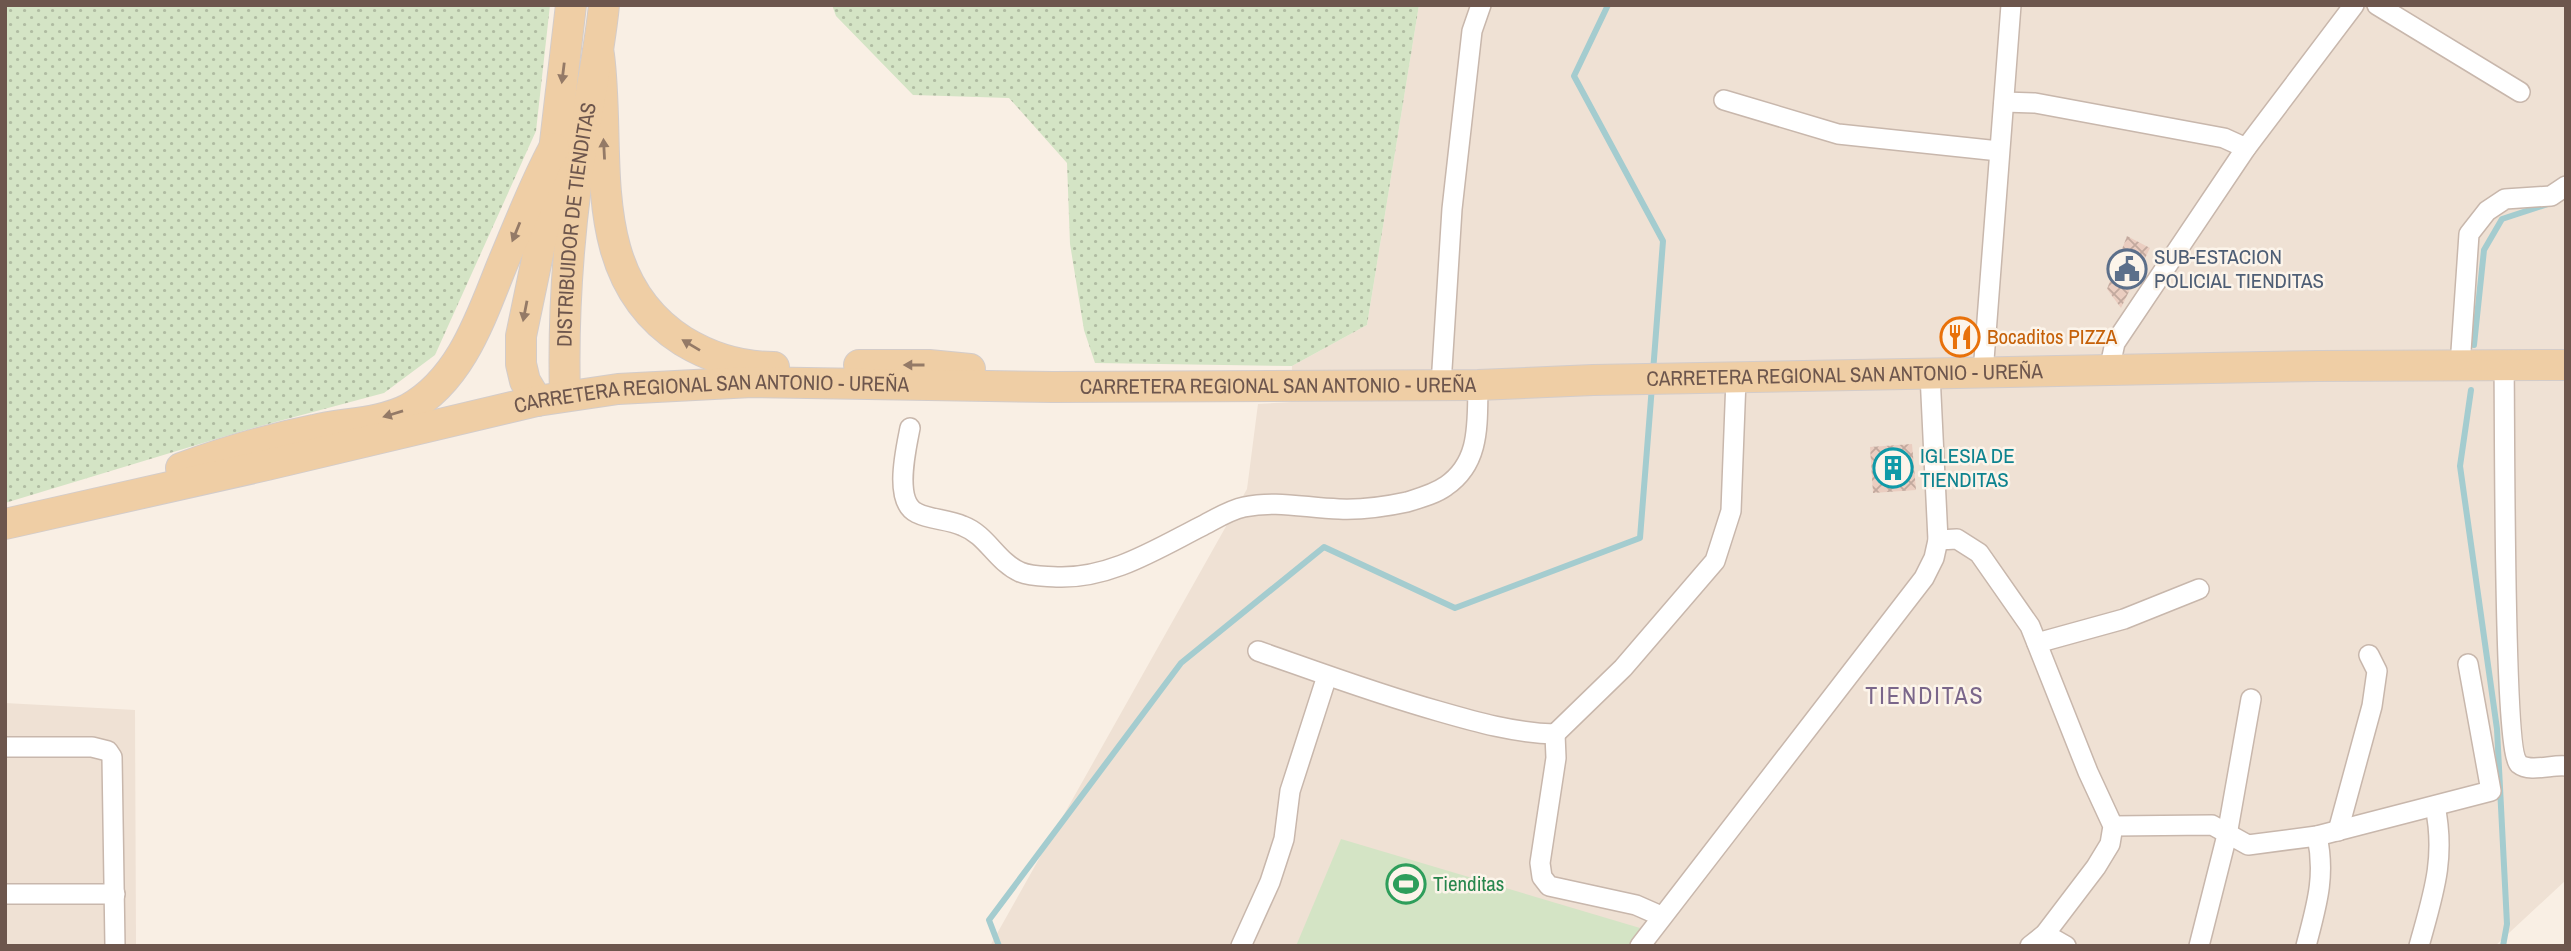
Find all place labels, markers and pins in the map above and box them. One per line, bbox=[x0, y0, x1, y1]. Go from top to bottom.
place label: SUB-ESTACION POLICIAL TIENDITAS bbox=[2154, 242, 2324, 295]
public building icon: SUB-ESTACION POLICIAL TIENDITAS bbox=[2106, 248, 2148, 290]
restaurant icon: Bocaditos PIZZA bbox=[1939, 316, 1981, 358]
place label: Bocaditos PIZZA bbox=[1987, 322, 2118, 351]
place label: IGLESIA DE TIENDITAS bbox=[1920, 441, 2015, 494]
building icon: IGLESIA DE TIENDITAS bbox=[1872, 447, 1914, 489]
sports icon: Tienditas bbox=[1385, 863, 1427, 905]
place label: Tienditas bbox=[1433, 869, 1504, 898]

